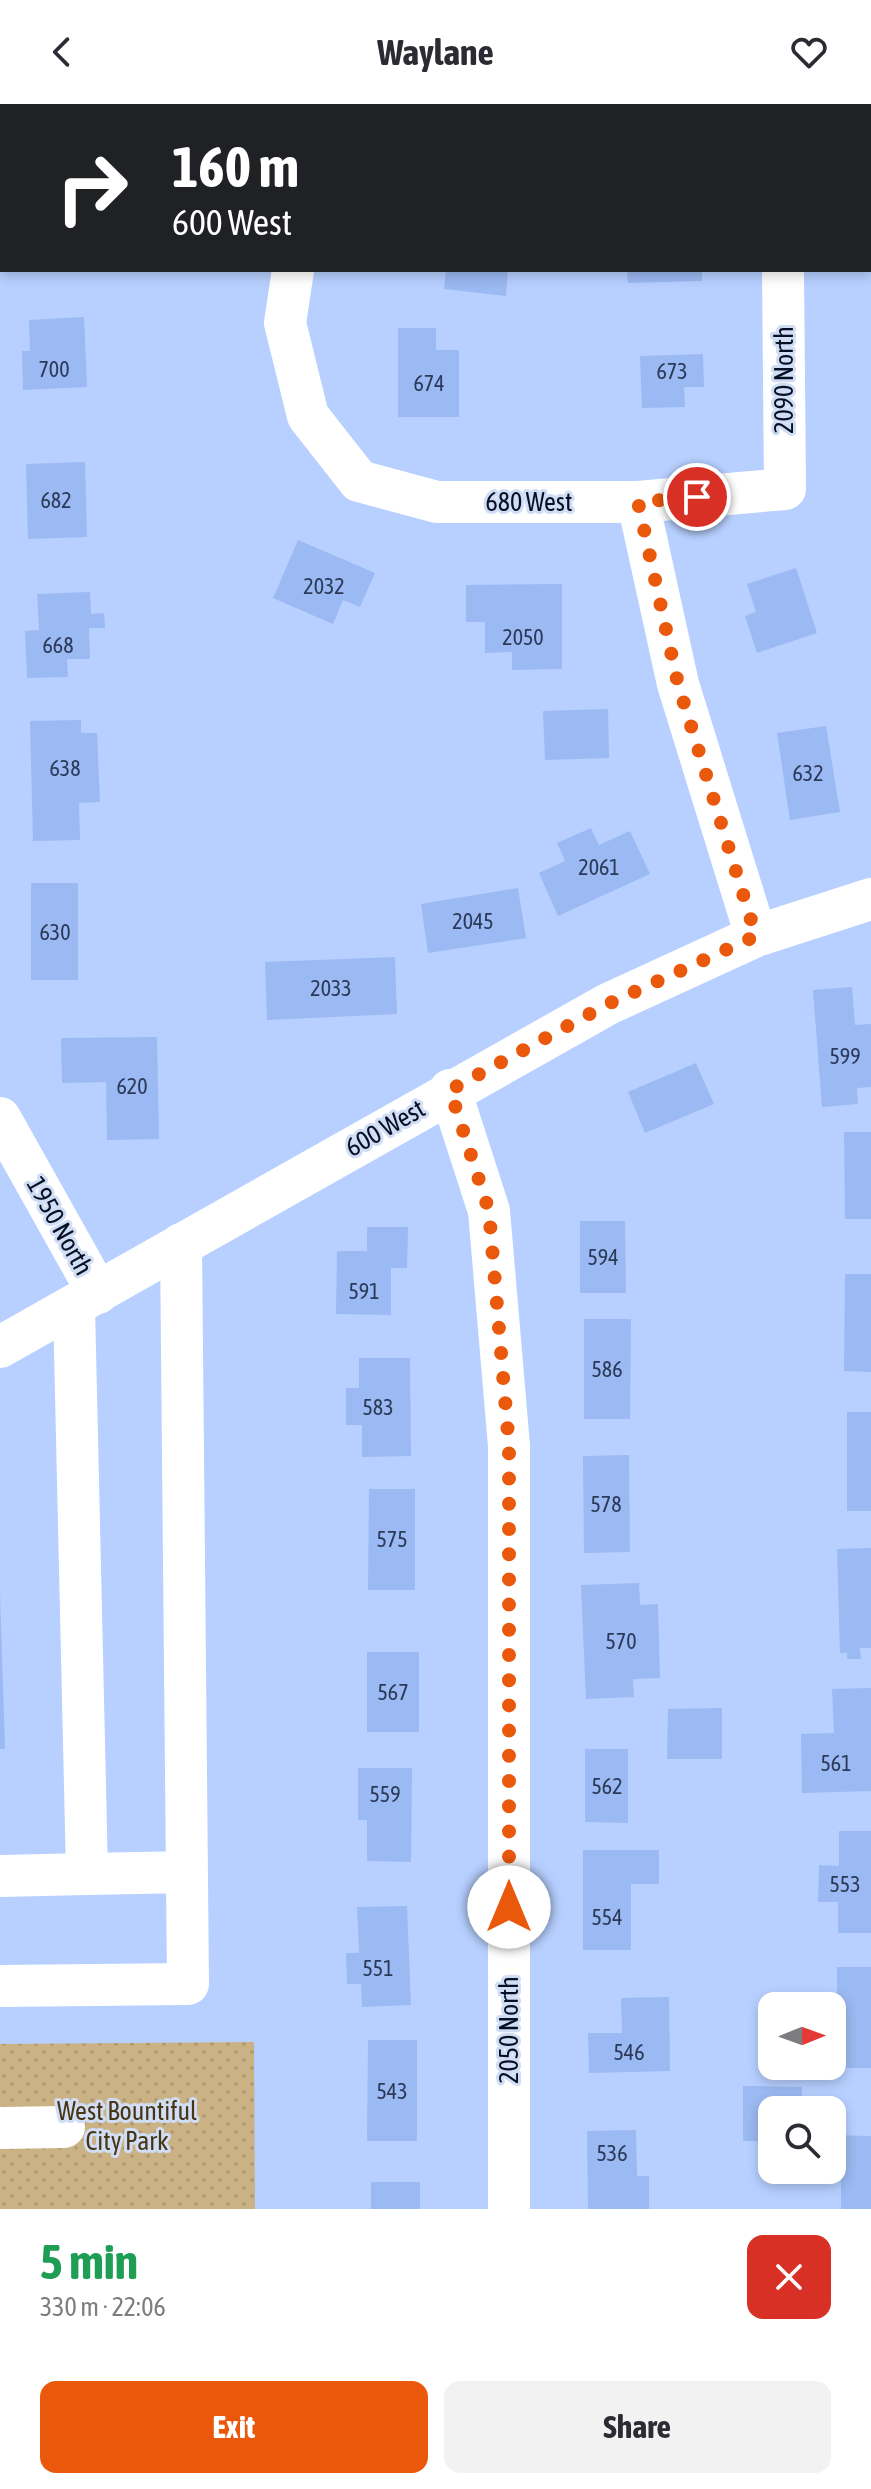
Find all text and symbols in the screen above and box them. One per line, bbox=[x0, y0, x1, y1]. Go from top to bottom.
icon: back bbox=[40, 30, 84, 74]
icon: heart bbox=[787, 30, 831, 74]
text: Waylane bbox=[377, 31, 494, 73]
text: 160 m bbox=[172, 135, 299, 199]
icon: right bbox=[40, 136, 144, 240]
text: 600 West bbox=[172, 201, 292, 243]
street label: 2090 North bbox=[769, 326, 799, 434]
house number: 700 bbox=[38, 356, 70, 382]
house number: 673 bbox=[656, 358, 688, 384]
house number: 674 bbox=[413, 370, 445, 396]
pin bbox=[663, 463, 731, 531]
icon: arrive bbox=[675, 475, 719, 519]
house number: 682 bbox=[40, 487, 72, 513]
street label: 680 West bbox=[486, 487, 572, 517]
house number: 2032 bbox=[303, 573, 345, 599]
house number: 2050 bbox=[502, 624, 544, 650]
house number: 668 bbox=[42, 632, 74, 658]
house number: 638 bbox=[49, 755, 81, 781]
house number: 632 bbox=[792, 760, 824, 786]
house number: 2061 bbox=[578, 854, 620, 880]
house number: 2045 bbox=[452, 908, 494, 934]
house number: 630 bbox=[39, 919, 71, 945]
house number: 2033 bbox=[310, 975, 352, 1001]
house number: 599 bbox=[829, 1043, 861, 1069]
house number: 620 bbox=[116, 1073, 148, 1099]
street label: 600 West bbox=[340, 1093, 430, 1163]
street label: 1950 North bbox=[21, 1172, 99, 1280]
house number: 594 bbox=[587, 1244, 619, 1270]
house number: 591 bbox=[348, 1278, 380, 1304]
house number: 586 bbox=[591, 1356, 623, 1382]
house number: 583 bbox=[362, 1394, 394, 1420]
house number: 578 bbox=[590, 1491, 622, 1517]
house number: 575 bbox=[376, 1526, 408, 1552]
house number: 570 bbox=[605, 1628, 637, 1654]
house number: 567 bbox=[377, 1679, 409, 1705]
house number: 561 bbox=[820, 1750, 852, 1776]
house number: 562 bbox=[591, 1773, 623, 1799]
house number: 559 bbox=[369, 1781, 401, 1807]
position arrow bbox=[467, 1865, 551, 1949]
house number: 553 bbox=[829, 1871, 861, 1897]
house number: 554 bbox=[591, 1904, 623, 1930]
house number: 551 bbox=[362, 1955, 394, 1981]
street label: 2050 North bbox=[494, 1976, 524, 2084]
north arrow bbox=[758, 1992, 846, 2080]
map controls bbox=[758, 1992, 846, 2184]
house number: 546 bbox=[613, 2039, 645, 2065]
house number: 543 bbox=[376, 2078, 408, 2104]
park label: West Bountiful City Park bbox=[57, 2096, 197, 2156]
button: search bbox=[758, 2096, 846, 2184]
house number: 536 bbox=[596, 2140, 628, 2166]
text: 5 min bbox=[40, 2234, 138, 2289]
button: close bbox=[747, 2235, 831, 2319]
text: 330 m · 22:06 bbox=[40, 2292, 166, 2322]
button: Exit bbox=[40, 2381, 428, 2473]
button: Share bbox=[444, 2381, 831, 2473]

